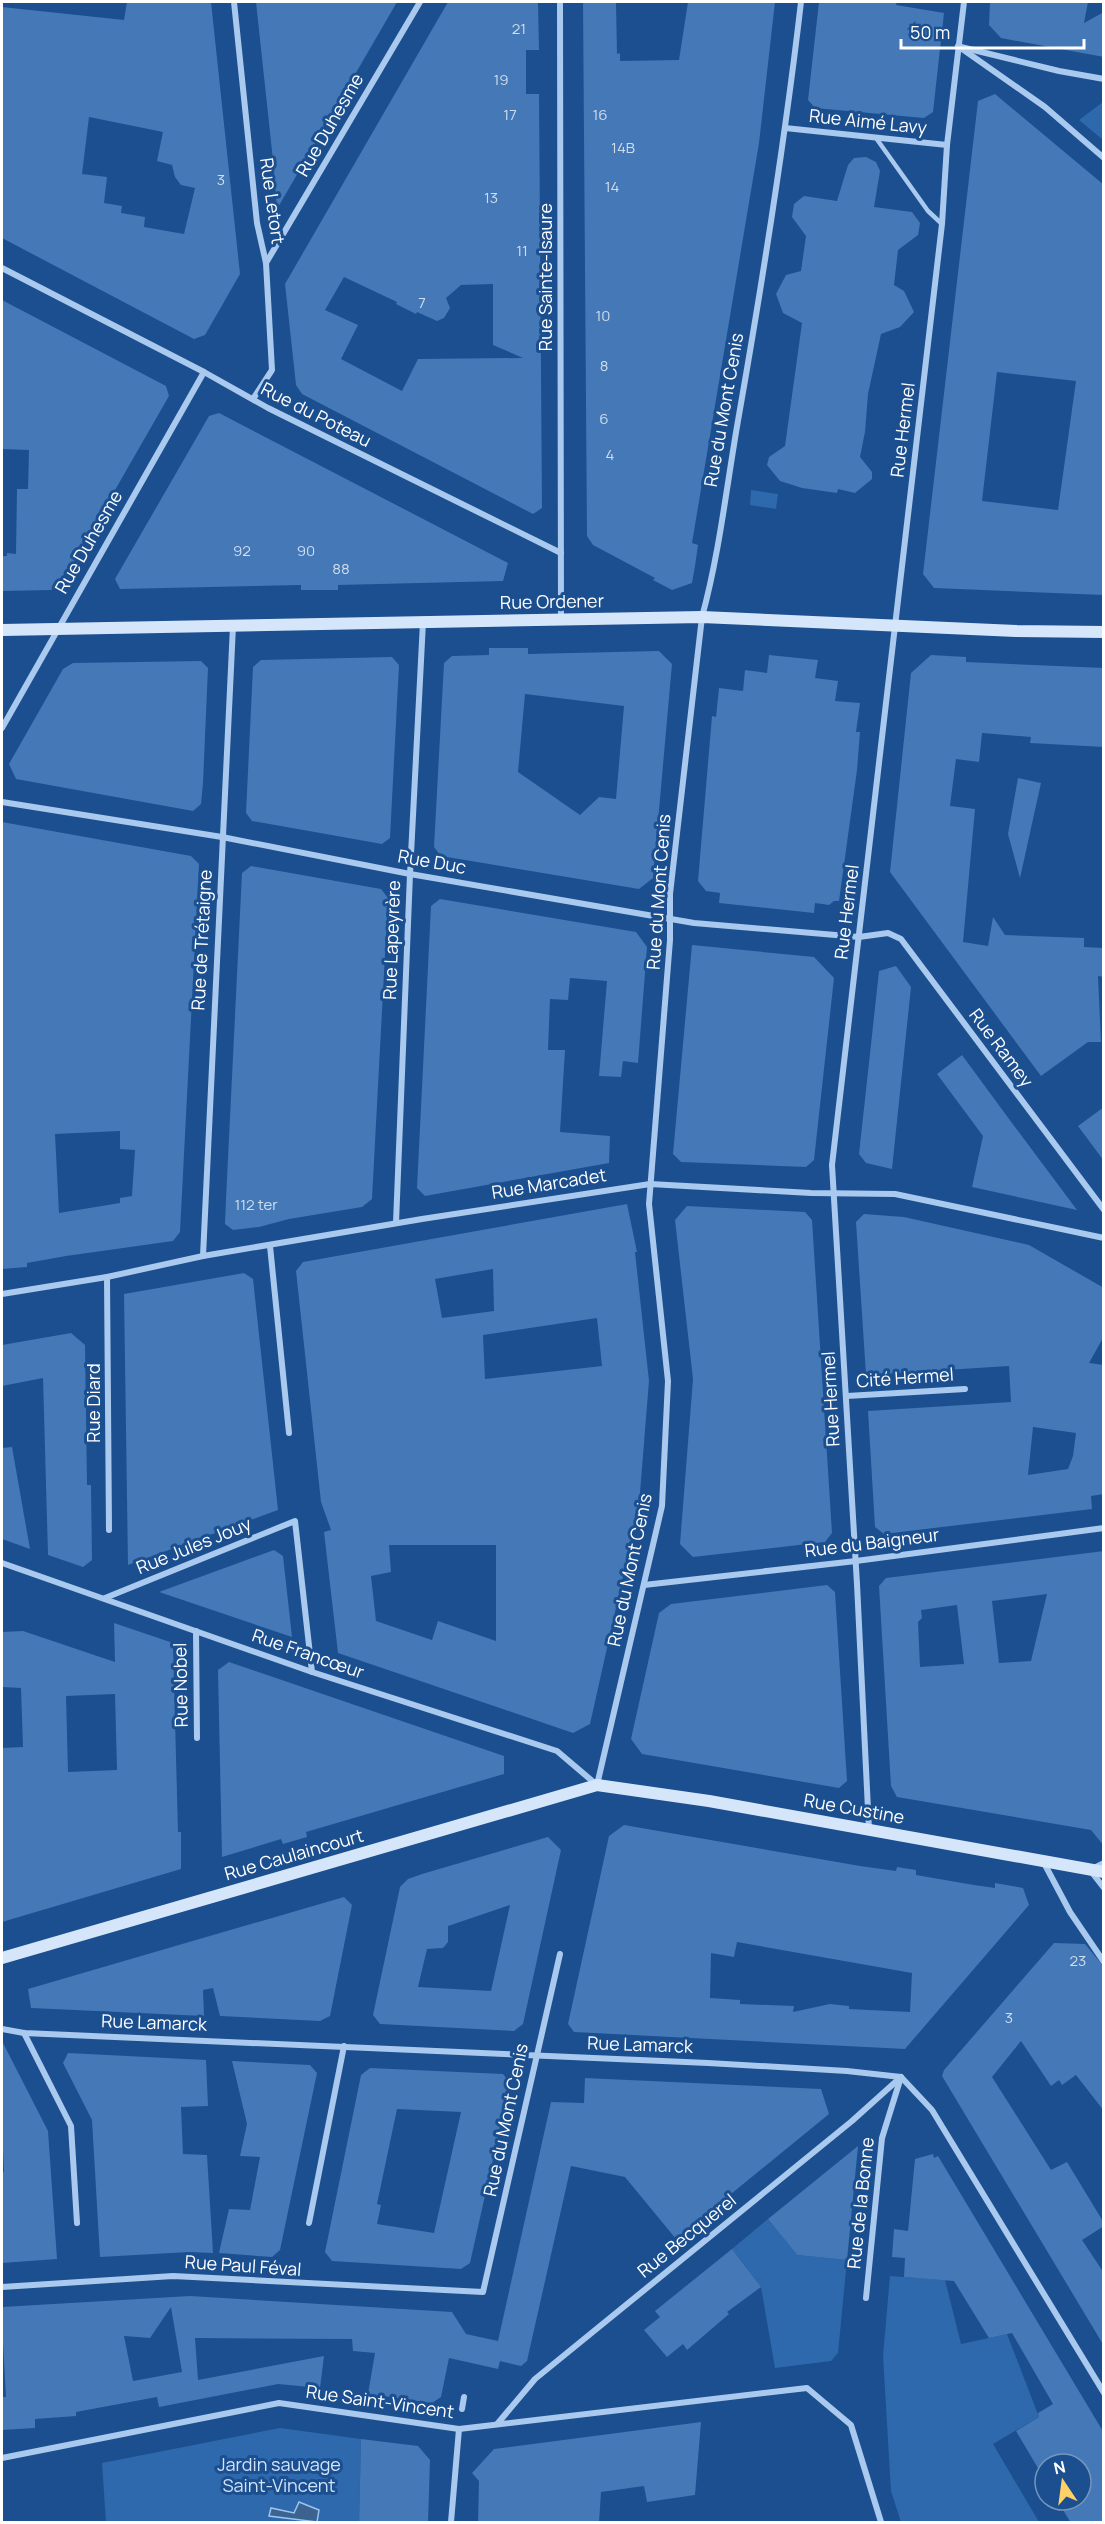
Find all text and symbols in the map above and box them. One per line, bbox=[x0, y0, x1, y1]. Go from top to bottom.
scale bar bbox=[901, 12, 1084, 50]
house number: 21 bbox=[512, 18, 526, 39]
text: 50 m bbox=[910, 20, 950, 44]
street label: Rue Duhesme bbox=[290, 69, 368, 180]
house number: 19 bbox=[493, 69, 509, 90]
street label: Rue Aimé Lavy bbox=[808, 103, 929, 139]
house number: 17 bbox=[503, 104, 517, 125]
house number: 16 bbox=[592, 104, 608, 125]
house number: 14B bbox=[611, 137, 635, 158]
street label: Rue Letort bbox=[255, 156, 291, 246]
house number: 3 bbox=[217, 169, 225, 190]
house number: 14 bbox=[605, 176, 619, 197]
house number: 13 bbox=[484, 187, 498, 208]
street label: Rue Sainte-Isaure bbox=[533, 203, 557, 351]
house number: 11 bbox=[516, 240, 528, 261]
house number: 7 bbox=[418, 292, 426, 313]
house number: 10 bbox=[596, 305, 611, 326]
street label: Rue du Mont Cenis bbox=[698, 331, 748, 489]
house number: 8 bbox=[600, 355, 608, 376]
street label: Rue du Poteau bbox=[257, 376, 376, 452]
street label: Rue Hermel bbox=[884, 381, 920, 479]
house number: 6 bbox=[599, 408, 609, 429]
house number: 4 bbox=[606, 444, 615, 465]
street label: Rue Duhesme bbox=[49, 486, 127, 597]
house number: 92 bbox=[233, 540, 251, 561]
house number: 90 bbox=[297, 540, 315, 561]
house number: 88 bbox=[332, 558, 350, 579]
street label: Rue Ordener bbox=[500, 588, 605, 614]
street label: Rue du Mont Cenis bbox=[641, 813, 675, 971]
street label: Rue Duc bbox=[396, 843, 468, 879]
street label: Rue Hermel bbox=[828, 863, 864, 961]
street label: Rue de Trétaigne bbox=[185, 869, 217, 1011]
street label: Rue Lapeyrère bbox=[377, 880, 405, 1000]
street label: Rue Ramey bbox=[964, 1003, 1040, 1092]
street label: Rue Marcadet bbox=[490, 1162, 608, 1204]
house number: 112 ter bbox=[234, 1194, 278, 1215]
street label: Rue Hermel bbox=[816, 1351, 844, 1447]
street label: Cité Hermel bbox=[855, 1362, 954, 1392]
street label: Rue Diard bbox=[81, 1363, 105, 1443]
street label: Rue du Mont Cenis bbox=[601, 1491, 657, 1649]
street label: Rue Jules Jouy bbox=[132, 1511, 255, 1579]
street label: Rue du Baigneur bbox=[803, 1522, 941, 1562]
street label: Rue Francœur bbox=[249, 1623, 368, 1684]
street label: Rue Nobel bbox=[167, 1643, 193, 1727]
street label: Rue Custine bbox=[802, 1787, 906, 1829]
street label: Rue Caulaincourt bbox=[221, 1823, 366, 1885]
house number: 23 bbox=[1070, 1950, 1086, 1971]
house number: 3 bbox=[1005, 2007, 1013, 2028]
street label: Rue Lamarck bbox=[101, 2008, 208, 2036]
street label: Rue Lamarck bbox=[587, 2030, 694, 2058]
street label: Rue du Mont Cenis bbox=[477, 2041, 533, 2199]
street label: Rue de la Bonne bbox=[841, 2136, 879, 2270]
street label: Rue Becquerel bbox=[632, 2188, 741, 2282]
street label: Rue Paul Féval bbox=[184, 2249, 302, 2281]
street label: Rue Saint-Vincent bbox=[305, 2379, 456, 2423]
park label: Jardin sauvage Saint-Vincent bbox=[217, 2452, 341, 2497]
north arrow bbox=[1033, 2452, 1093, 2512]
text: N bbox=[1052, 2455, 1068, 2479]

